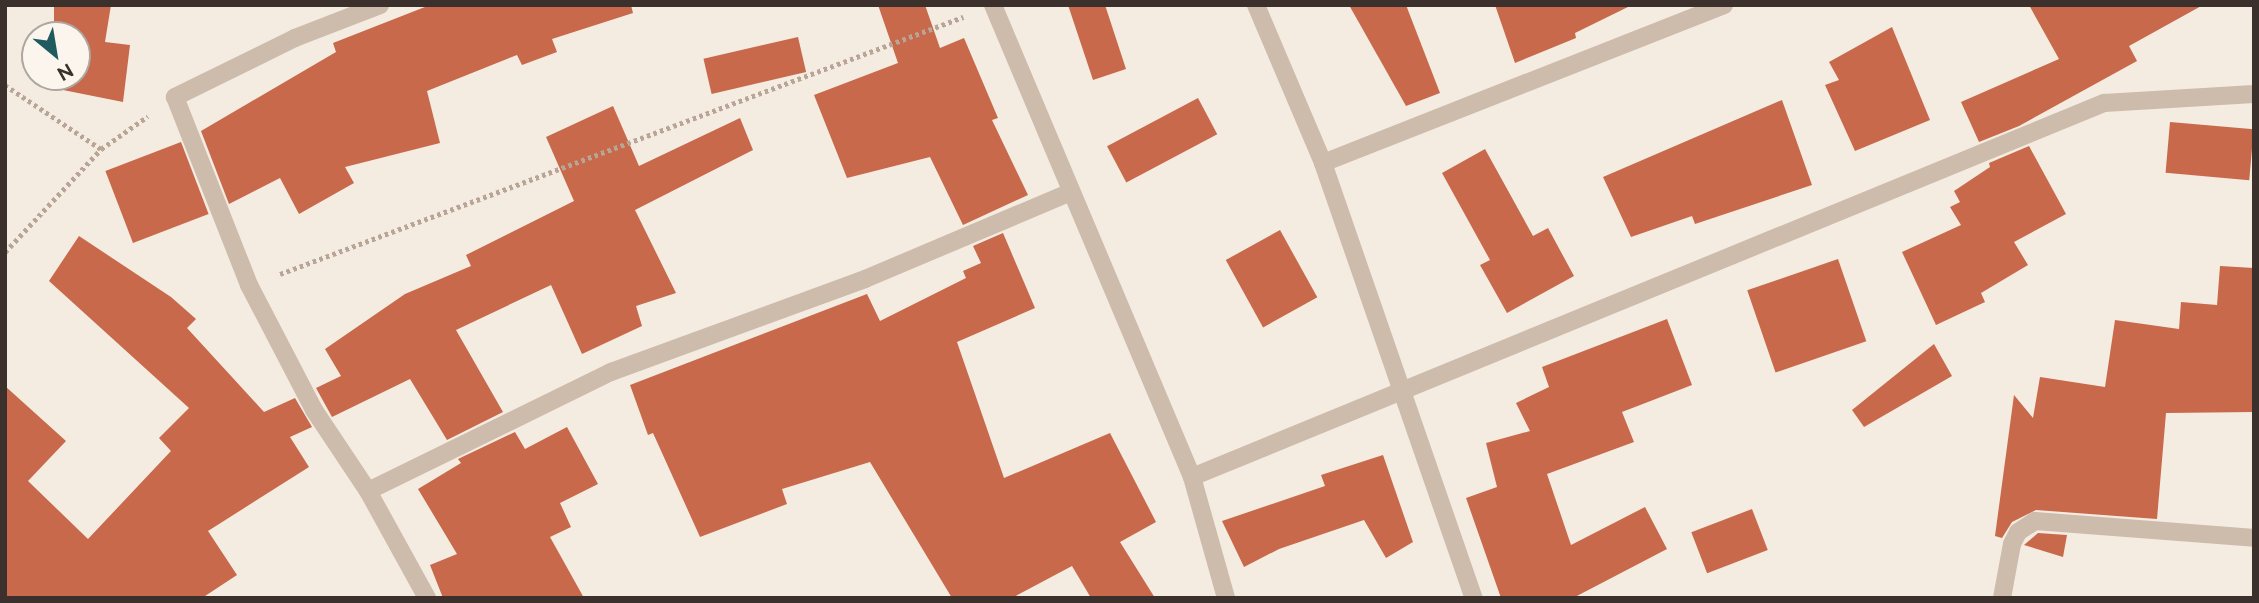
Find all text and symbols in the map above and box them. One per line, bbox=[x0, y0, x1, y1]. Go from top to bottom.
north arrow bbox=[21, 21, 91, 91]
text: N bbox=[54, 59, 77, 86]

